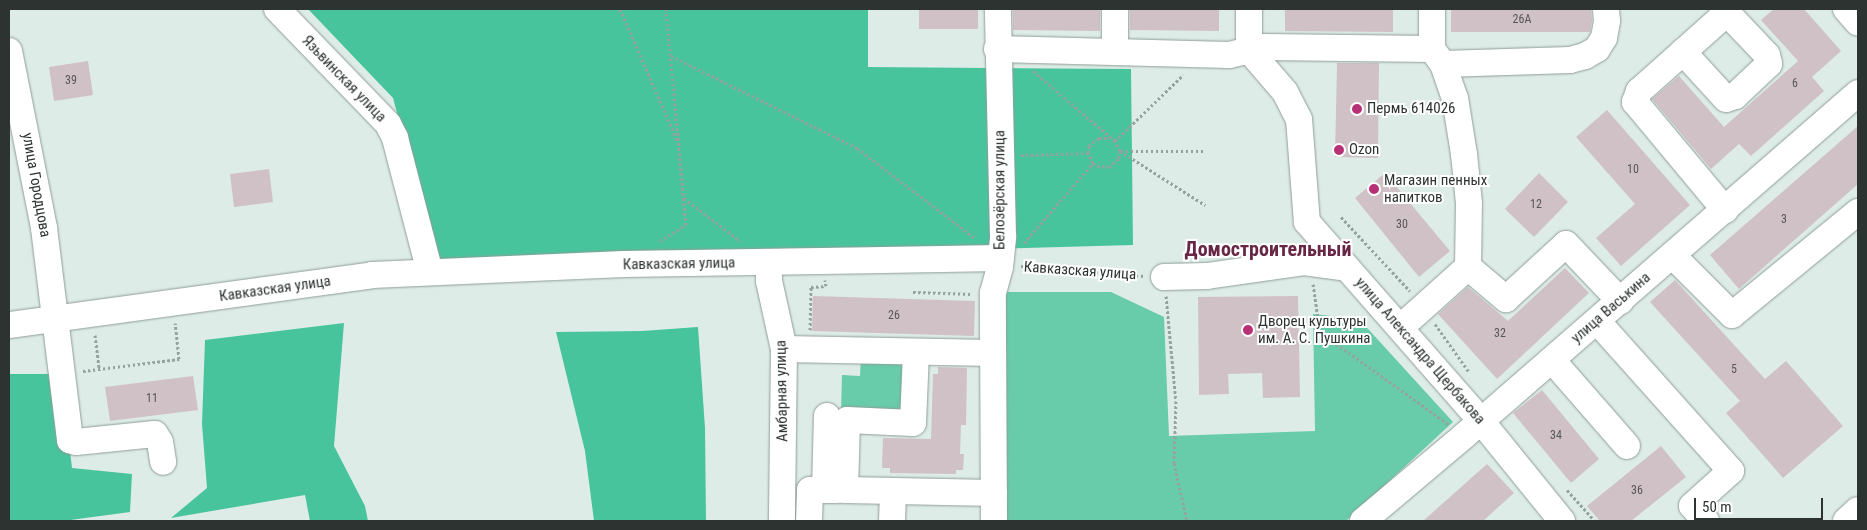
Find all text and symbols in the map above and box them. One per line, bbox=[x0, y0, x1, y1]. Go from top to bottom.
house number: 26А bbox=[1513, 13, 1531, 27]
street label: Язьвинская улица bbox=[298, 32, 390, 126]
house number: 39 bbox=[65, 74, 77, 88]
house number: 6 bbox=[1792, 77, 1798, 91]
place label: Пермь 614026 bbox=[1367, 100, 1455, 118]
marker: Пермь 614026 bbox=[1351, 103, 1363, 115]
street label: Белозёрская улица bbox=[991, 130, 1009, 250]
street label: улица Городцова bbox=[18, 131, 54, 239]
place label: Ozon bbox=[1349, 141, 1379, 159]
marker: Ozon bbox=[1333, 144, 1345, 156]
house number: 10 bbox=[1627, 163, 1639, 177]
place label: Магазин пенных напитков bbox=[1384, 171, 1487, 206]
marker: Магазин пенных напитков bbox=[1368, 183, 1380, 195]
house number: 12 bbox=[1530, 198, 1542, 212]
house number: 3 bbox=[1781, 213, 1787, 227]
house number: 30 bbox=[1396, 218, 1408, 232]
district label: Домостроительный bbox=[1185, 237, 1351, 261]
street label: Кавказская улица bbox=[623, 254, 735, 274]
street label: Кавказская улица bbox=[1023, 258, 1137, 284]
street label: улица Васькина bbox=[1568, 269, 1654, 347]
street label: Кавказская улица bbox=[218, 272, 332, 306]
street label: улица Александра Щербакова bbox=[1351, 274, 1489, 428]
house number: 26 bbox=[888, 309, 900, 323]
place label: Дворец культуры им. А. С. Пушкина bbox=[1258, 312, 1370, 347]
marker: Дворец культуры им. А. С. Пушкина bbox=[1242, 324, 1254, 336]
house number: 32 bbox=[1494, 327, 1506, 341]
street label: Амбарная улица bbox=[772, 340, 792, 442]
house number: 5 bbox=[1731, 363, 1737, 377]
house number: 11 bbox=[146, 392, 158, 406]
house number: 34 bbox=[1550, 429, 1562, 443]
house number: 36 bbox=[1631, 484, 1643, 498]
scale bar bbox=[1697, 488, 1826, 520]
text: 50 m bbox=[1702, 498, 1732, 516]

